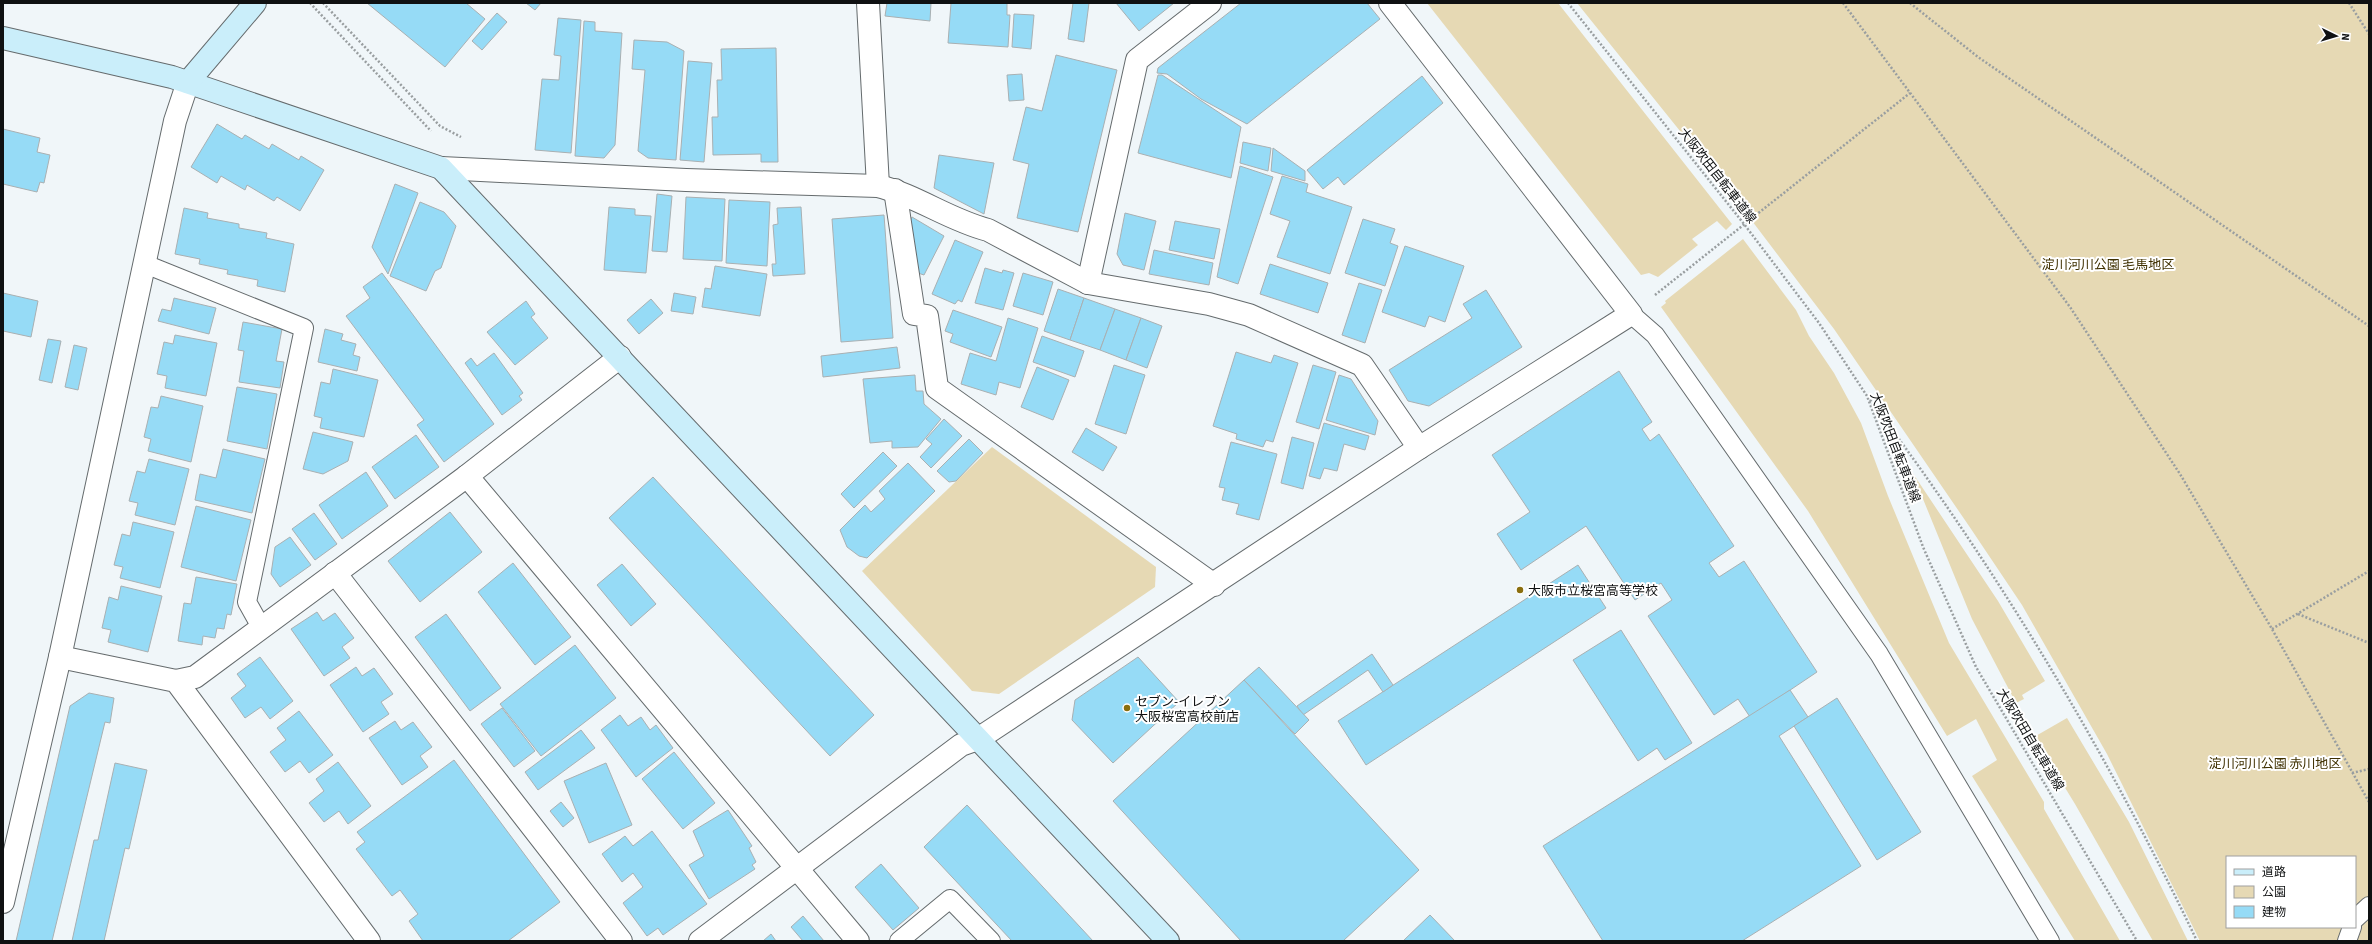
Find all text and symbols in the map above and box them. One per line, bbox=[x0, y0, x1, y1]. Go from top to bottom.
north arrow bbox=[2316, 16, 2356, 56]
text: N bbox=[2338, 33, 2353, 41]
street label: 大阪吹田自転車道線 bbox=[1674, 124, 1760, 227]
park label: 淀川河川公園 毛馬地区 bbox=[2042, 256, 2174, 274]
street label: 大阪吹田自転車道線 bbox=[1866, 390, 1924, 505]
place label: 大阪市立桜宮高等学校 bbox=[1528, 582, 1658, 600]
marker: 大阪市立桜宮高等学校 bbox=[1515, 585, 1525, 595]
street label: 大阪吹田自転車道線 bbox=[1992, 685, 2068, 794]
place label: セブン-イレブン 大阪桜宮高校前店 bbox=[1135, 693, 1239, 726]
marker: セブン-イレブン 大阪桜宮高校前店 bbox=[1122, 703, 1132, 713]
park label: 淀川河川公園 赤川地区 bbox=[2209, 755, 2341, 773]
legend bbox=[2226, 856, 2356, 928]
text: 道路 bbox=[2262, 864, 2286, 881]
text: 公園 bbox=[2262, 884, 2286, 901]
text: 建物 bbox=[2262, 904, 2286, 921]

